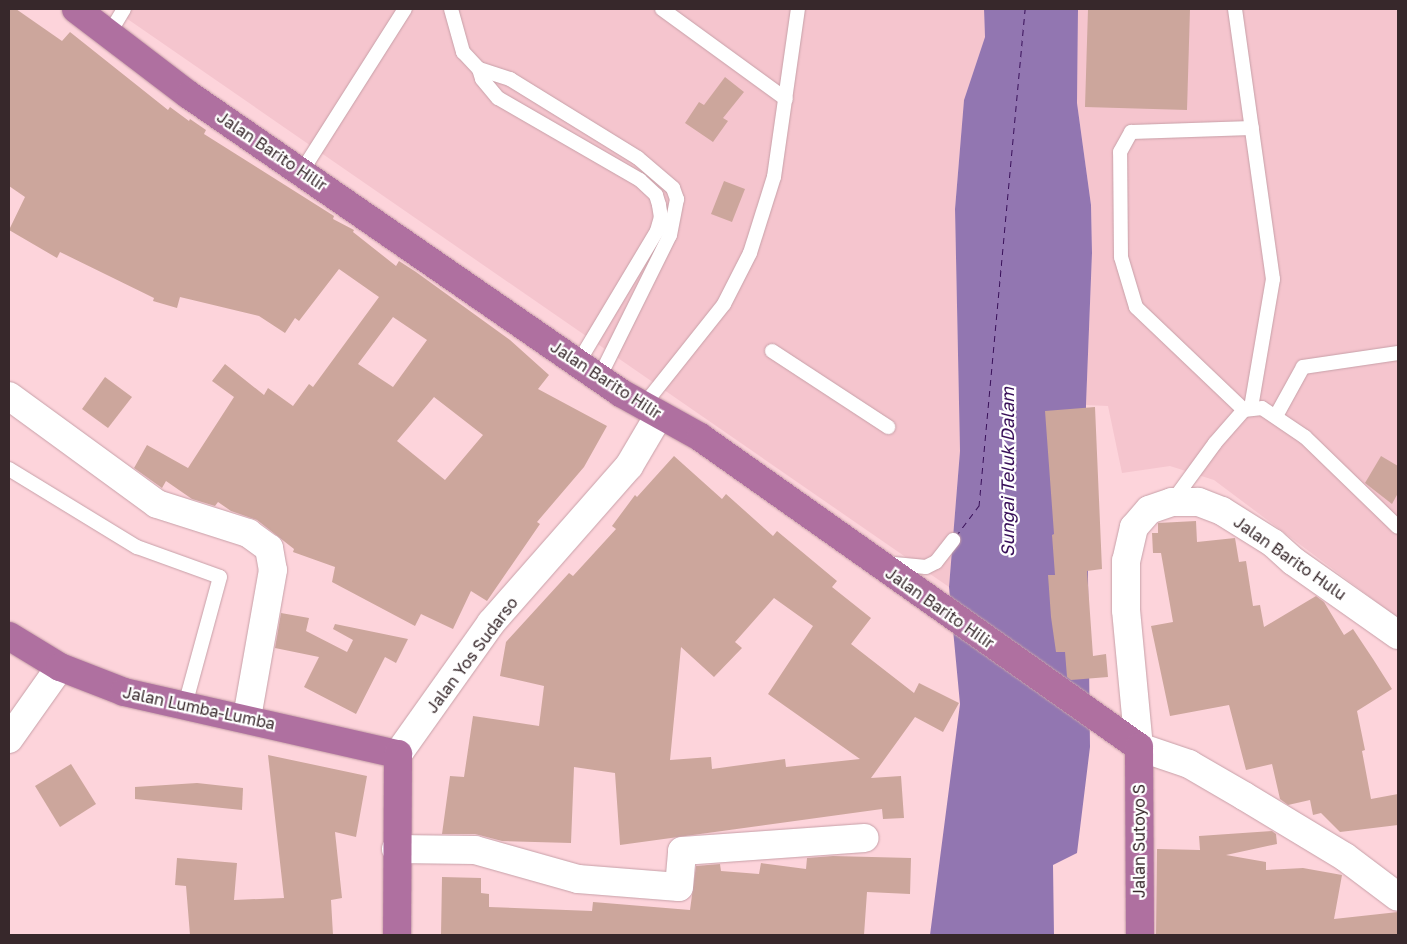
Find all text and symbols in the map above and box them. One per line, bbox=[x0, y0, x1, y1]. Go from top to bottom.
street label: Jalan Barito Hilir bbox=[213, 107, 331, 195]
street label: Jalan Barito Hilir bbox=[547, 337, 665, 423]
water label: Sungai Teluk Dalam bbox=[996, 387, 1018, 557]
street label: Jalan Barito Hulu bbox=[1230, 512, 1350, 604]
street label: Jalan Barito Hilir bbox=[882, 563, 998, 653]
street label: Jalan Yos Sudarso bbox=[422, 593, 522, 717]
street label: Jalan Lumba-Lumba bbox=[121, 682, 277, 734]
street label: Jalan Sutoyo S bbox=[1129, 784, 1149, 898]

